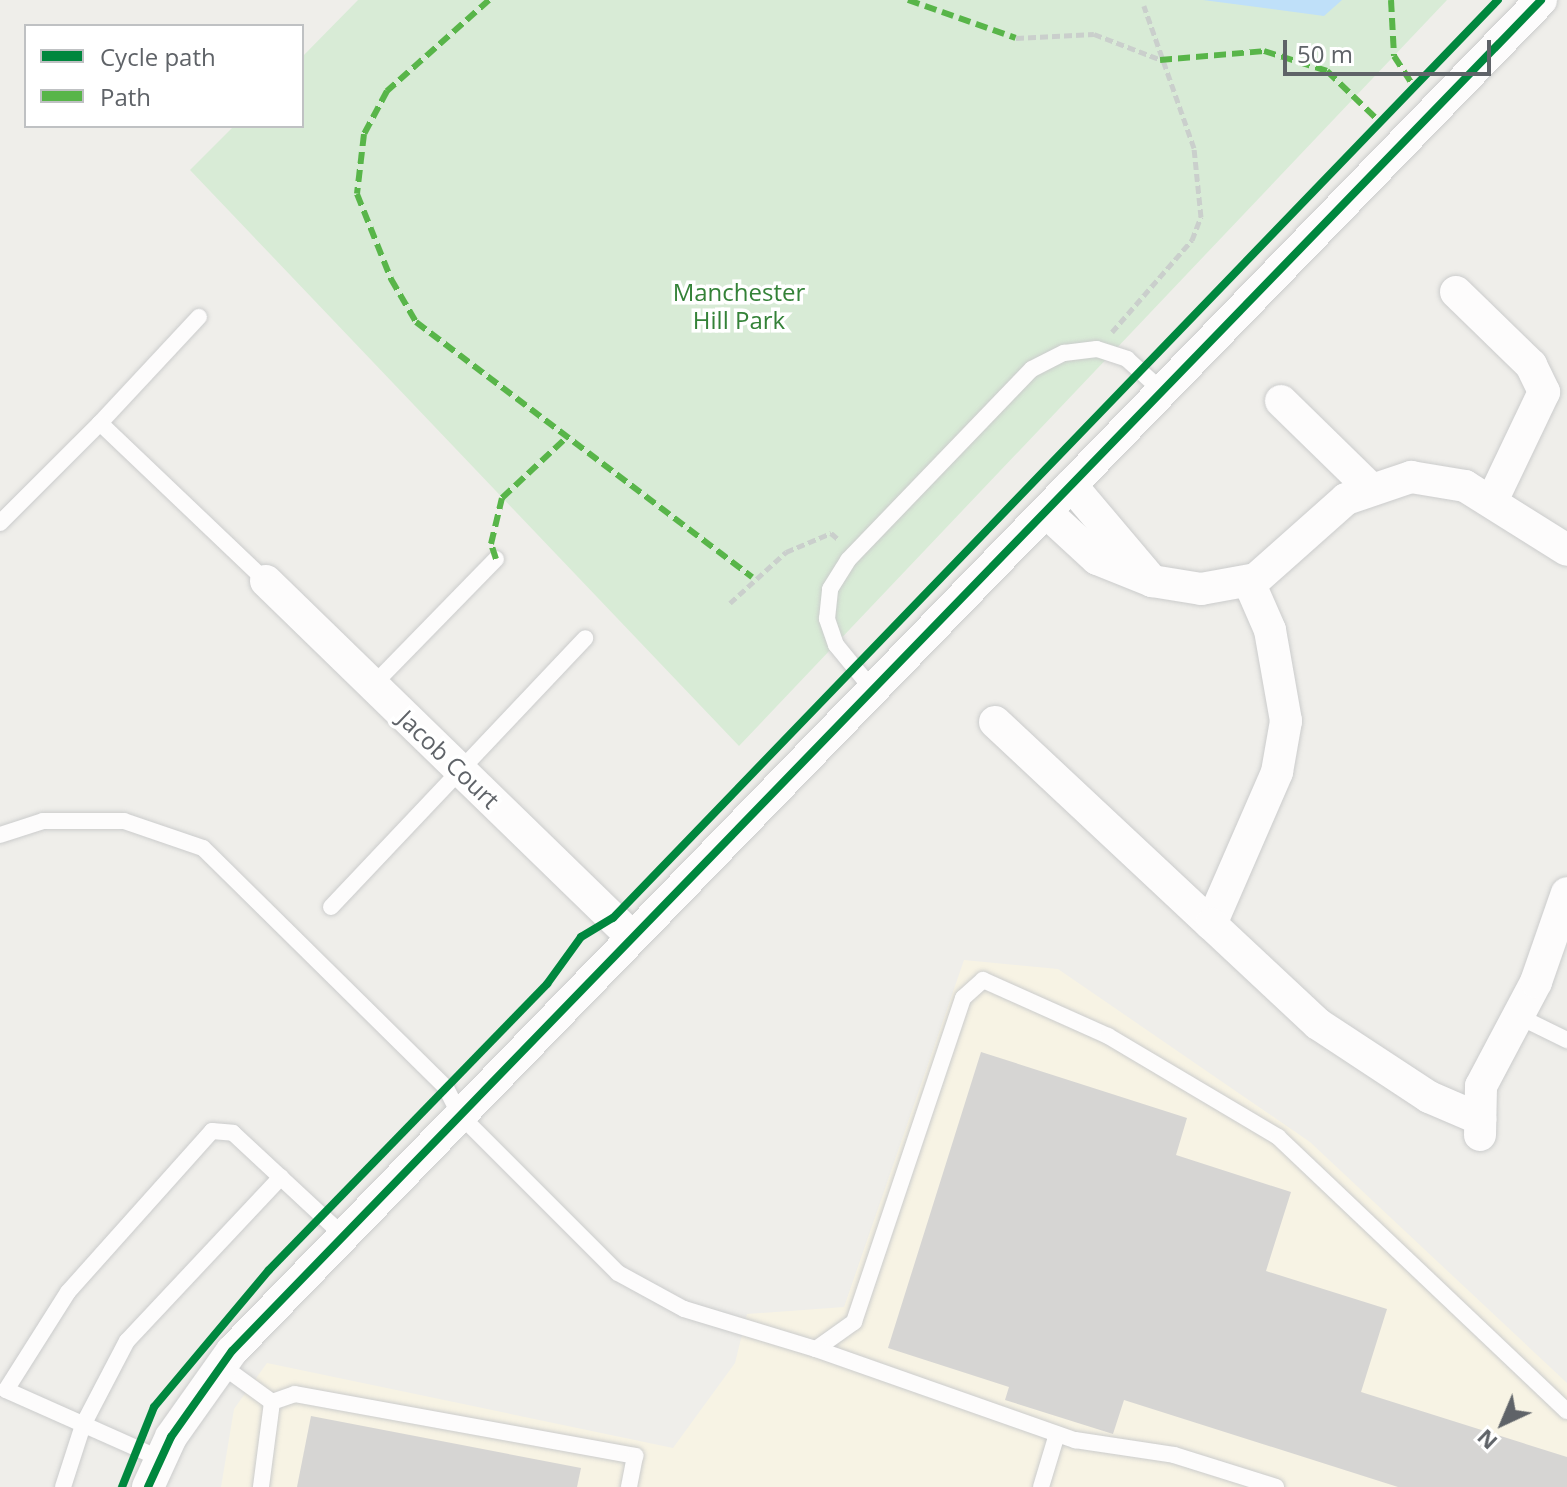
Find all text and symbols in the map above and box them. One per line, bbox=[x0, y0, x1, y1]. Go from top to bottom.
legend bbox=[24, 24, 304, 128]
scale bar bbox=[1287, 24, 1495, 74]
text: 50 m bbox=[1297, 37, 1353, 70]
text: Cycle path bbox=[100, 40, 216, 73]
text: Path bbox=[100, 80, 151, 113]
park label: Manchester Hill Park bbox=[673, 278, 805, 334]
street label: Jacob Court bbox=[393, 704, 505, 814]
north arrow bbox=[1463, 1383, 1543, 1463]
text: N bbox=[1469, 1423, 1503, 1457]

